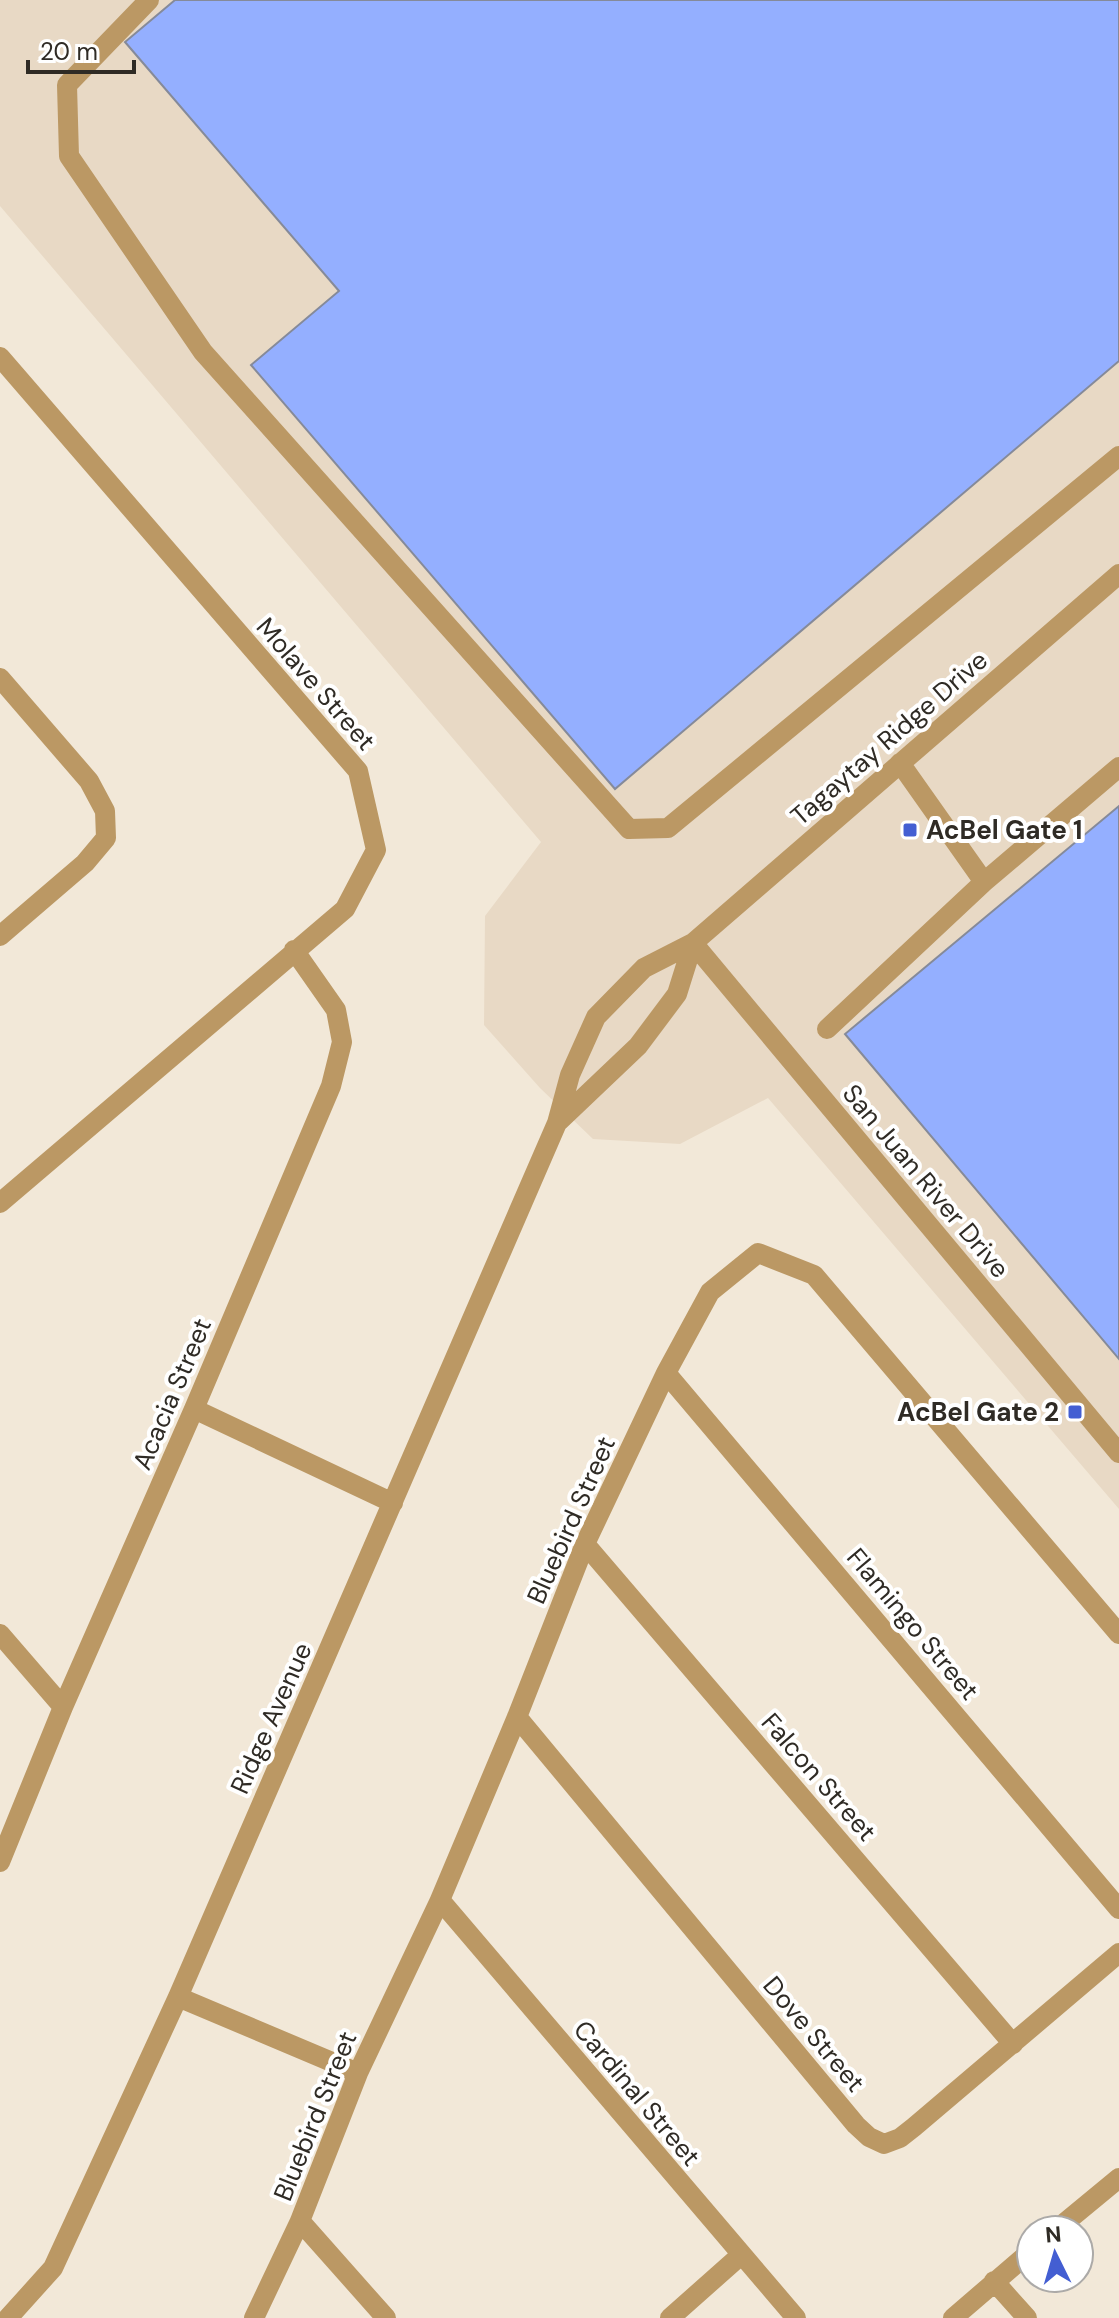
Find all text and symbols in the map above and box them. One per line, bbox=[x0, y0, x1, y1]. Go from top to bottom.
scale bar bbox=[28, 24, 134, 74]
text: 20 m bbox=[40, 36, 98, 67]
street label: Molave Street bbox=[249, 611, 383, 757]
street label: Tagaytay Ridge Drive bbox=[783, 643, 995, 833]
place label: AcBel Gate 1 bbox=[926, 813, 1082, 847]
marker: AcBel Gate 1 bbox=[901, 821, 919, 839]
street label: San Juan River Drive bbox=[835, 1077, 1017, 1285]
street label: Acacia Street bbox=[125, 1313, 219, 1475]
place label: AcBel Gate 2 bbox=[897, 1395, 1059, 1429]
marker: AcBel Gate 2 bbox=[1066, 1403, 1084, 1421]
street label: Bluebird Street bbox=[519, 1431, 623, 1609]
street label: Flamingo Street bbox=[839, 1541, 987, 1707]
street label: Ridge Avenue bbox=[223, 1637, 319, 1799]
street label: Falcon Street bbox=[754, 1706, 884, 1848]
street label: Dove Street bbox=[756, 1969, 872, 2099]
street label: Cardinal Street bbox=[566, 2013, 708, 2173]
street label: Bluebird Street bbox=[266, 2026, 364, 2206]
north arrow bbox=[1015, 2214, 1095, 2294]
text: N bbox=[1044, 2219, 1063, 2250]

